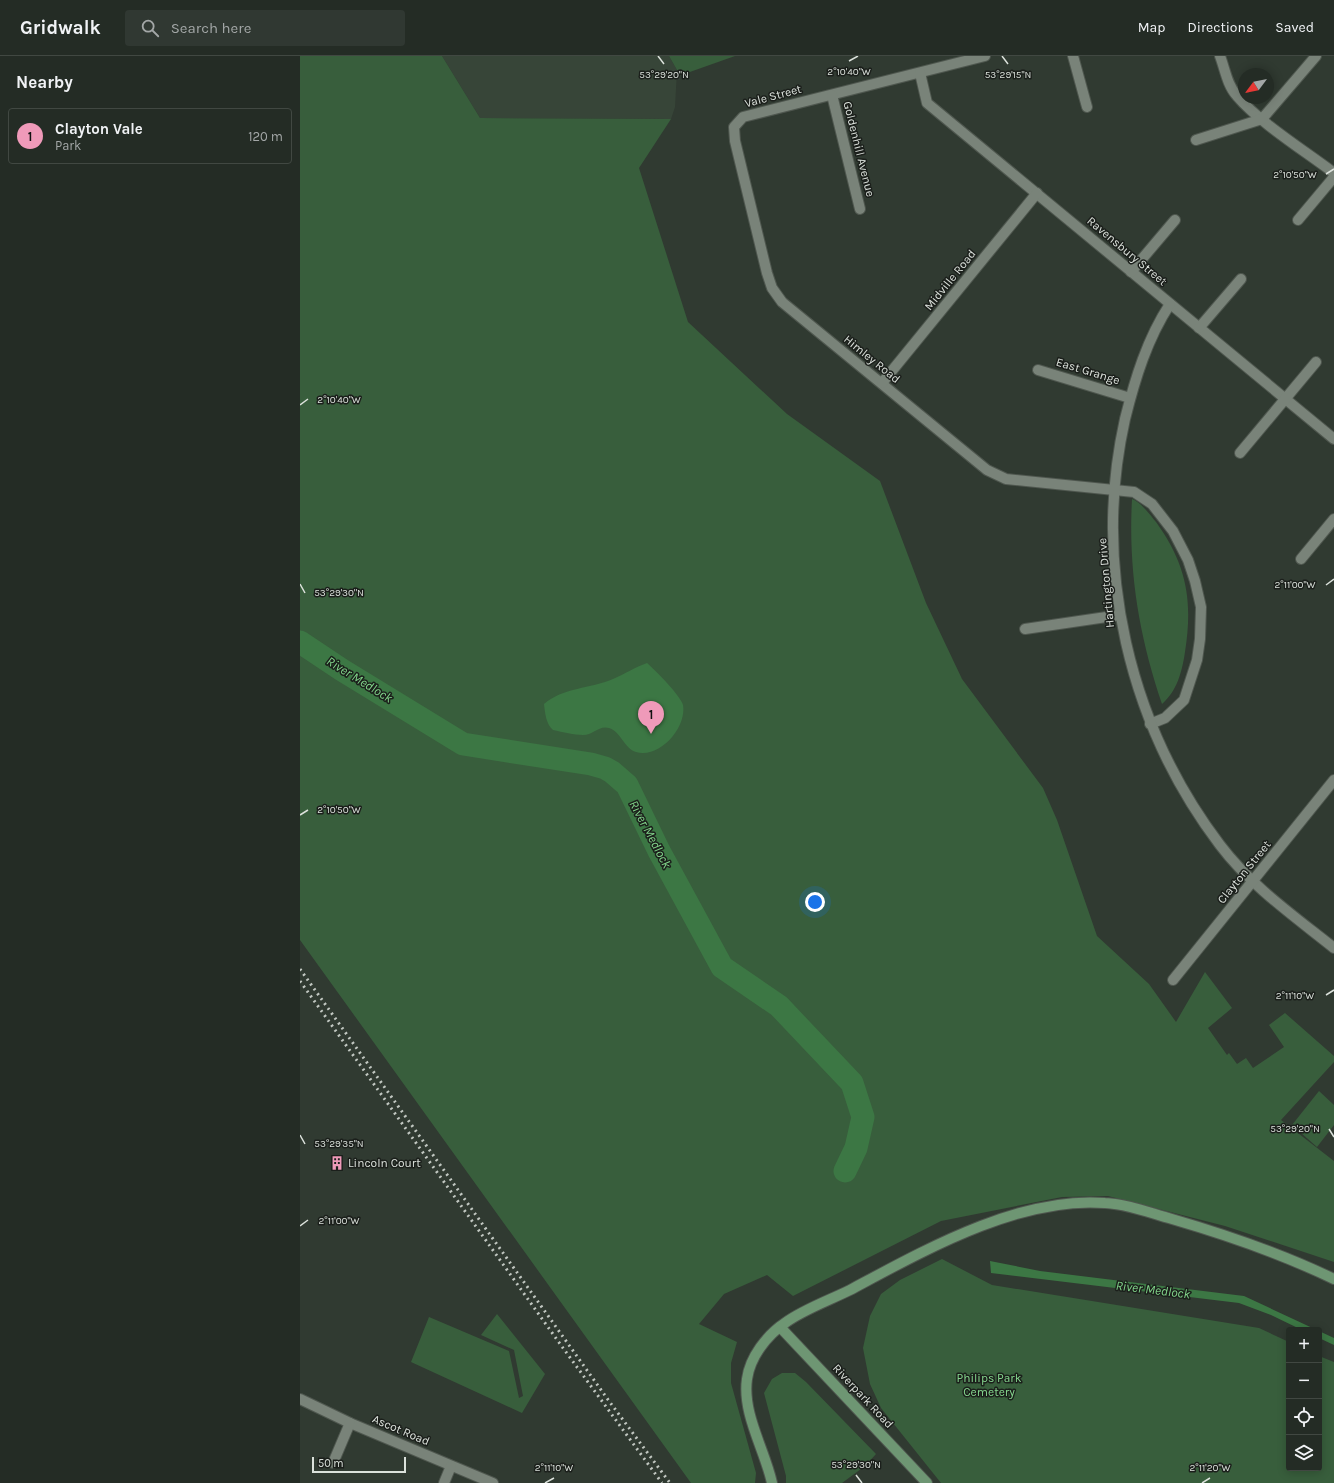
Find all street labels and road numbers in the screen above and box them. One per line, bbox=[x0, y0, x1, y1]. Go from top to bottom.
street label: Vale Street bbox=[743, 82, 803, 110]
street label: Goldenhill Avenue bbox=[840, 100, 878, 198]
street label: Ravensbury Street bbox=[1084, 214, 1170, 289]
street label: Midville Road bbox=[921, 247, 979, 313]
street label: Himley Road bbox=[841, 332, 903, 386]
street label: East Grange bbox=[1054, 355, 1122, 387]
street label: Hartington Drive bbox=[1095, 537, 1117, 629]
street label: Clayton Street bbox=[1214, 837, 1274, 906]
street label: Riverpark Road bbox=[830, 1361, 896, 1431]
street label: Ascot Road bbox=[370, 1412, 432, 1448]

